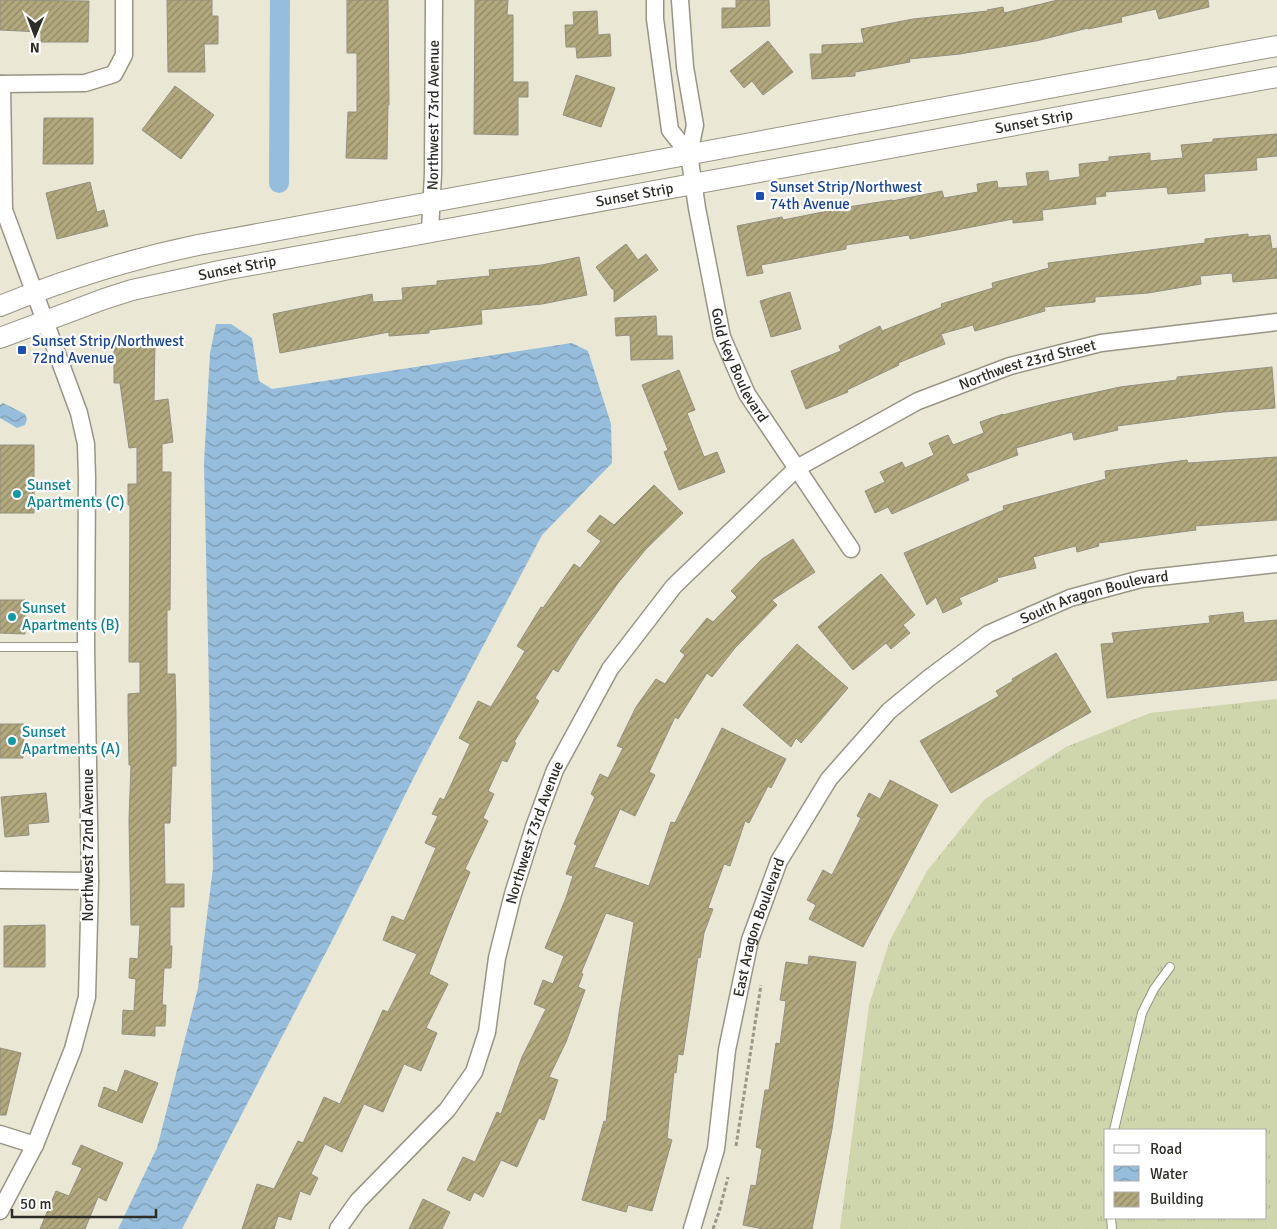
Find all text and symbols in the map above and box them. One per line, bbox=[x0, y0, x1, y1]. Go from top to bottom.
north arrow bbox=[10, 10, 60, 60]
text: N bbox=[30, 39, 40, 56]
street label: Northwest 73rd Avenue bbox=[423, 40, 443, 191]
street label: Sunset Strip bbox=[994, 106, 1074, 138]
place label: Sunset Strip/Northwest 74th Avenue bbox=[770, 178, 922, 213]
street label: Sunset Strip bbox=[594, 179, 675, 211]
marker: Sunset Strip/Northwest 74th Avenue bbox=[754, 190, 766, 202]
street label: Sunset Strip bbox=[197, 252, 278, 284]
street label: Gold Key Boulevard bbox=[708, 306, 772, 426]
place label: Sunset Strip/Northwest 72nd Avenue bbox=[32, 332, 184, 367]
street label: Northwest 23rd Street bbox=[956, 336, 1098, 394]
marker: Sunset Strip/Northwest 72nd Avenue bbox=[16, 344, 28, 356]
place label: Sunset Apartments (C) bbox=[27, 476, 125, 511]
marker: Sunset Apartments (C) bbox=[11, 488, 23, 500]
street label: South Aragon Boulevard bbox=[1017, 567, 1169, 628]
place label: Sunset Apartments (B) bbox=[22, 599, 120, 634]
marker: Sunset Apartments (B) bbox=[6, 611, 18, 623]
place label: Sunset Apartments (A) bbox=[22, 723, 120, 758]
marker: Sunset Apartments (A) bbox=[6, 735, 18, 747]
street label: Northwest 73rd Avenue bbox=[502, 758, 567, 906]
street label: Northwest 72nd Avenue bbox=[79, 769, 97, 921]
street label: East Aragon Boulevard bbox=[729, 855, 788, 999]
legend bbox=[1104, 1129, 1267, 1219]
text: Road bbox=[1150, 1140, 1182, 1158]
text: Water bbox=[1150, 1165, 1188, 1183]
scale bar bbox=[12, 1186, 156, 1218]
text: Building bbox=[1150, 1190, 1204, 1208]
text: 50 m bbox=[20, 1195, 51, 1213]

